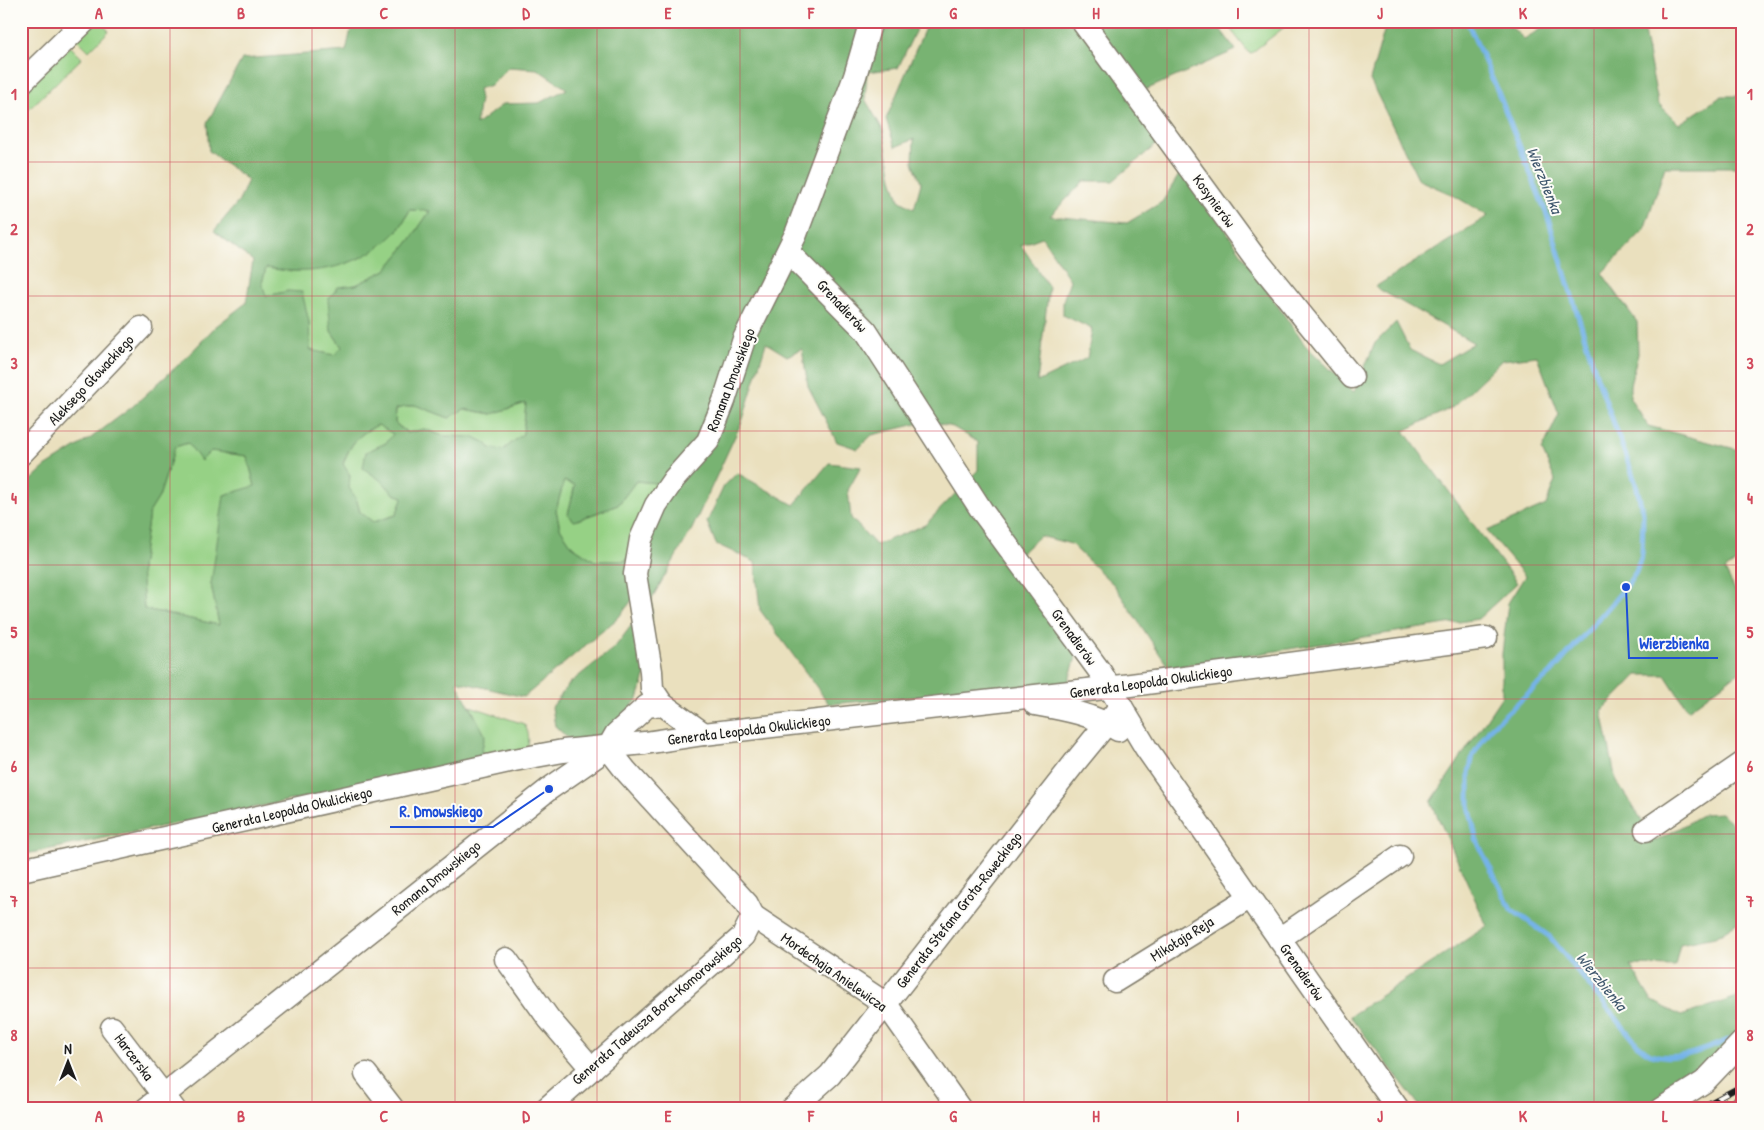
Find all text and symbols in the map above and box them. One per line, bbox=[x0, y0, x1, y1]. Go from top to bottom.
text: A bbox=[95, 2, 103, 24]
text: B bbox=[237, 2, 245, 24]
text: C bbox=[380, 2, 389, 24]
text: D bbox=[522, 2, 530, 24]
text: E bbox=[664, 2, 672, 24]
text: F bbox=[807, 2, 815, 24]
text: G bbox=[949, 2, 957, 24]
text: H bbox=[1092, 2, 1100, 24]
text: I bbox=[1236, 2, 1240, 24]
text: J bbox=[1377, 2, 1383, 24]
text: K bbox=[1519, 2, 1528, 24]
text: L bbox=[1662, 2, 1668, 24]
text: 1 bbox=[11, 83, 17, 105]
text: 1 bbox=[1747, 83, 1753, 105]
water label: Wierzbienka bbox=[1522, 144, 1569, 218]
street label: Kosynierów bbox=[1188, 170, 1241, 232]
text: 2 bbox=[10, 218, 18, 240]
text: 2 bbox=[1746, 218, 1754, 240]
street label: Grenadierów bbox=[812, 275, 872, 337]
street label: Romana Dmowskiego bbox=[701, 325, 760, 435]
street label: Aleksego Głowackiego bbox=[43, 330, 138, 430]
text: 3 bbox=[10, 352, 18, 374]
text: 3 bbox=[1746, 352, 1754, 374]
text: 4 bbox=[11, 487, 17, 509]
text: 4 bbox=[1747, 487, 1753, 509]
street label: Grenadierów bbox=[1047, 604, 1102, 669]
text: 5 bbox=[11, 621, 18, 643]
text: 5 bbox=[1747, 621, 1754, 643]
callout: Wierzbienka bbox=[1629, 627, 1718, 658]
text: Wierzbienka bbox=[1639, 632, 1709, 654]
street label: Generała Leopolda Okulickiego bbox=[1068, 660, 1234, 703]
street label: Generała Leopolda Okulickiego bbox=[666, 709, 832, 750]
text: 6 bbox=[11, 755, 18, 777]
text: 6 bbox=[1747, 755, 1754, 777]
street label: Generała Leopolda Okulickiego bbox=[210, 781, 374, 838]
callout: R. Dmowskiego bbox=[390, 796, 493, 827]
text: R. Dmowskiego bbox=[399, 800, 483, 823]
street label: Generała Stefana Grota-Roweckiego bbox=[891, 827, 1027, 993]
street label: Romana Dmowskiego bbox=[387, 835, 485, 920]
text: 7 bbox=[9, 890, 18, 912]
text: 7 bbox=[1745, 890, 1754, 912]
street label: Mikołaja Reja bbox=[1146, 911, 1218, 966]
street label: Mordechaja Anielewicza bbox=[777, 927, 892, 1016]
street label: Generała Tadeusza Bora-Komorowskiego bbox=[567, 930, 746, 1089]
street label: Grenadierów bbox=[1275, 939, 1330, 1005]
water label: Wierzbienka bbox=[1572, 947, 1634, 1016]
text: 8 bbox=[11, 1024, 18, 1046]
text: 8 bbox=[1747, 1024, 1754, 1046]
street label: Harcerska bbox=[110, 1029, 159, 1085]
north arrow bbox=[42, 1038, 92, 1088]
text: N bbox=[64, 1039, 72, 1058]
text: A bbox=[95, 1105, 103, 1127]
text: B bbox=[237, 1105, 245, 1127]
text: C bbox=[380, 1105, 389, 1127]
text: D bbox=[522, 1105, 530, 1127]
text: E bbox=[664, 1105, 672, 1127]
text: F bbox=[807, 1105, 815, 1127]
text: G bbox=[949, 1105, 957, 1127]
text: H bbox=[1092, 1105, 1100, 1127]
text: I bbox=[1236, 1105, 1240, 1127]
text: J bbox=[1377, 1105, 1383, 1127]
text: K bbox=[1519, 1105, 1528, 1127]
text: L bbox=[1662, 1105, 1668, 1127]

